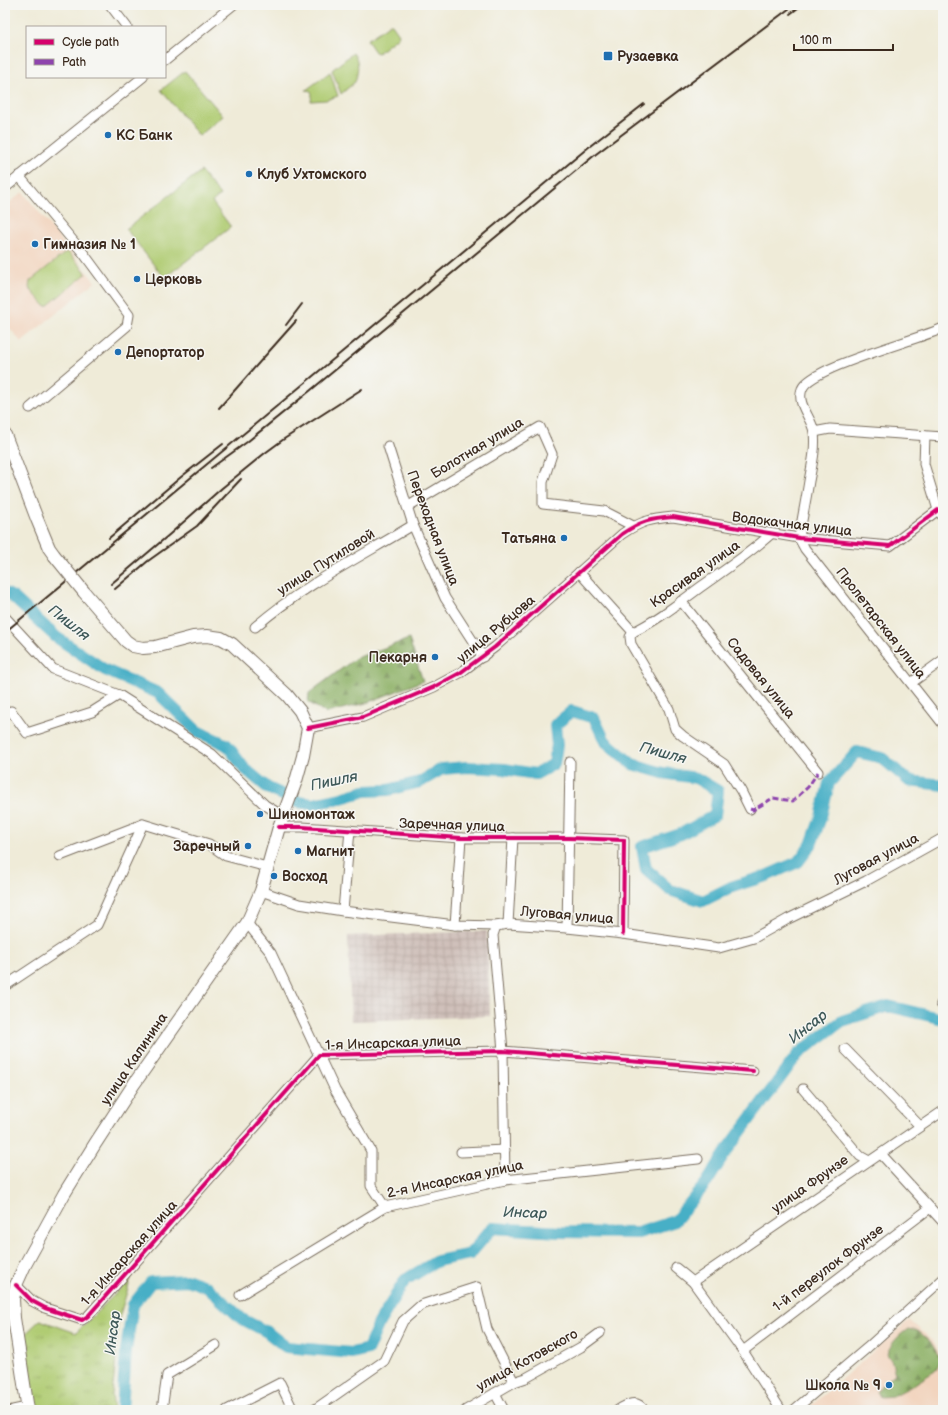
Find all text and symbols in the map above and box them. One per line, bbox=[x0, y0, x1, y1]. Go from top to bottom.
legend bbox=[26, 26, 166, 78]
scale bar bbox=[794, 26, 893, 52]
text: 100 m bbox=[800, 33, 832, 48]
text: Cycle path bbox=[62, 35, 119, 50]
place label: Рузаевка bbox=[617, 48, 679, 65]
marker: Рузаевка bbox=[602, 50, 614, 62]
text: Path bbox=[62, 55, 87, 70]
place label: КС Банк bbox=[116, 127, 173, 144]
marker: КС Банк bbox=[103, 130, 113, 140]
place label: Клуб Ухтомского bbox=[257, 166, 367, 183]
marker: Клуб Ухтомского bbox=[244, 169, 254, 179]
place label: Гимназия № 1 bbox=[43, 236, 136, 253]
marker: Гимназия № 1 bbox=[30, 239, 40, 249]
place label: Церковь bbox=[145, 271, 203, 288]
marker: Церковь bbox=[132, 274, 142, 284]
place label: Депортатор bbox=[126, 344, 205, 361]
marker: Депортатор bbox=[113, 347, 123, 357]
street label: Болотная улица bbox=[428, 413, 527, 482]
street label: Переходная улица bbox=[403, 468, 463, 589]
street label: Водокачная улица bbox=[731, 508, 854, 540]
street label: улица Путиловой bbox=[274, 525, 378, 599]
place label: Татьяна bbox=[501, 530, 557, 547]
marker: Татьяна bbox=[559, 533, 569, 543]
street label: Красивая улица bbox=[647, 536, 744, 611]
street label: Пролетарская улица bbox=[832, 564, 930, 683]
street label: улица Рубцова bbox=[454, 591, 539, 667]
water label: Пишля bbox=[44, 601, 94, 646]
street label: Садовая улица bbox=[723, 634, 799, 723]
place label: Пекарня bbox=[369, 649, 427, 666]
marker: Пекарня bbox=[430, 652, 440, 662]
water label: Пишля bbox=[637, 738, 689, 769]
water label: Пишля bbox=[309, 767, 360, 795]
place label: Шиномонтаж bbox=[268, 806, 355, 823]
marker: Шиномонтаж bbox=[255, 809, 265, 819]
street label: Заречная улица bbox=[399, 815, 506, 835]
street label: Луговая улица bbox=[830, 829, 922, 889]
place label: Заречный bbox=[173, 838, 240, 855]
marker: Заречный bbox=[243, 841, 253, 851]
place label: Магнит bbox=[306, 843, 354, 860]
marker: Магнит bbox=[293, 846, 303, 856]
place label: Восход bbox=[282, 868, 328, 885]
marker: Восход bbox=[269, 871, 279, 881]
street label: Луговая улица bbox=[519, 902, 615, 928]
water label: Инсар bbox=[785, 1006, 832, 1048]
street label: улица Калинина bbox=[97, 1009, 172, 1108]
street label: 1-я Инсарская улица bbox=[325, 1032, 462, 1054]
street label: улица Фрунзе bbox=[768, 1151, 852, 1217]
street label: 2-я Инсарская улица bbox=[385, 1156, 525, 1202]
street label: 1-я Инсарская улица bbox=[77, 1196, 181, 1309]
water label: Инсар bbox=[503, 1203, 548, 1223]
street label: 1-й переулок Фрунзе bbox=[769, 1221, 887, 1315]
water label: Инсар bbox=[101, 1309, 125, 1356]
street label: улица Котовского bbox=[473, 1325, 581, 1395]
place label: Школа № 9 bbox=[805, 1377, 881, 1394]
marker: Школа № 9 bbox=[884, 1380, 894, 1390]

